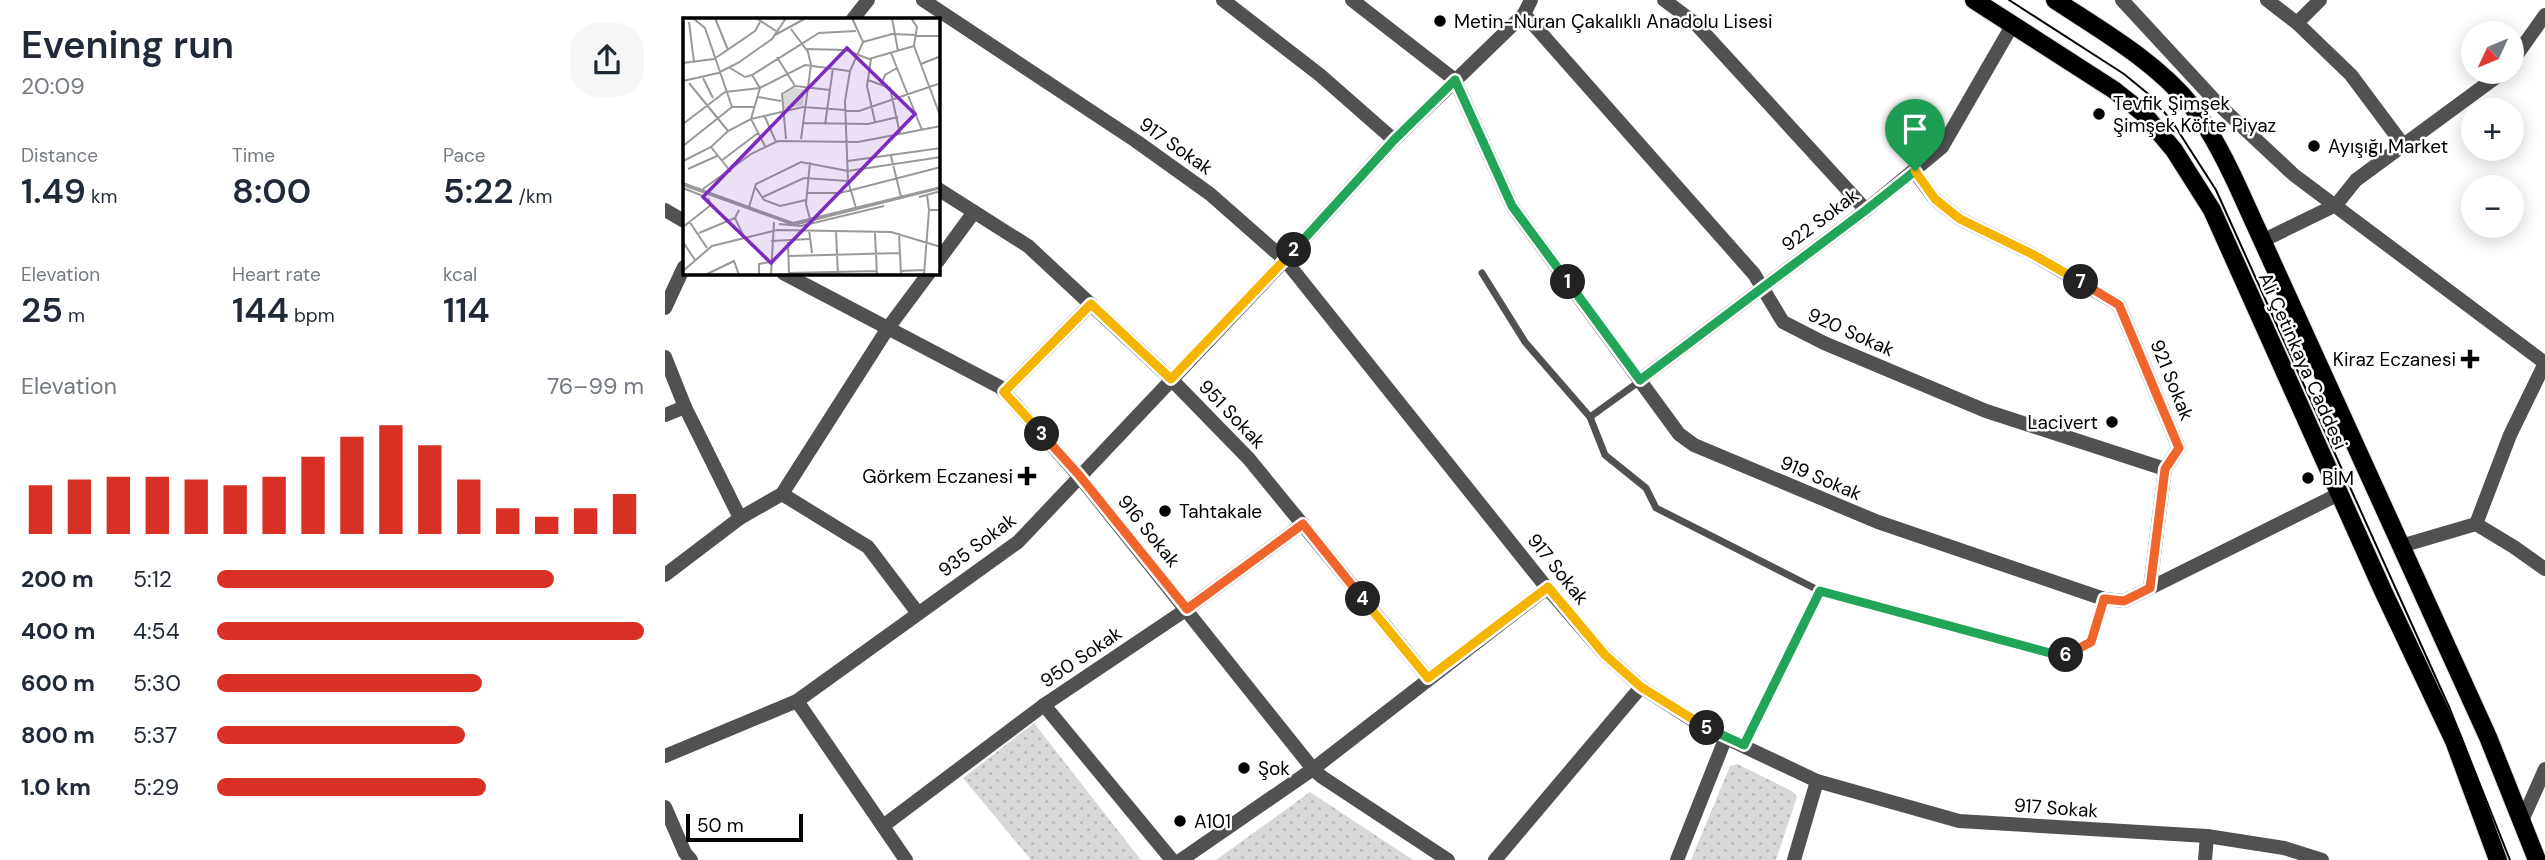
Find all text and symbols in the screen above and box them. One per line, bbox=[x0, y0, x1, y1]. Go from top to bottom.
place label: Metin-Nuran Çakalıklı Anadolu Lisesi bbox=[1454, 9, 1773, 34]
marker: Metin-Nuran Çakalıklı Anadolu Lisesi bbox=[1432, 13, 1448, 29]
inset map bbox=[683, 18, 940, 275]
text: Evening run bbox=[21, 20, 234, 70]
north arrow bbox=[2461, 21, 2523, 84]
map controls bbox=[2461, 21, 2524, 238]
button: share bbox=[570, 23, 644, 97]
text: 20:09 bbox=[21, 71, 85, 101]
place label: Tevfik Şimşek Şimşek Köfte Piyaz bbox=[2113, 91, 2276, 138]
button: + bbox=[2461, 98, 2524, 161]
pin bbox=[1885, 99, 1945, 171]
marker: Tevfik Şimşek Şimşek Köfte Piyaz bbox=[2091, 106, 2107, 122]
icon: arrive bbox=[1896, 110, 1934, 148]
street label: 917 Sokak bbox=[1134, 112, 1218, 181]
place label: Ayışığı Market bbox=[2328, 134, 2448, 159]
marker: Ayışığı Market bbox=[2306, 138, 2322, 154]
text: Distance bbox=[21, 143, 98, 168]
text: Time bbox=[232, 143, 275, 168]
text: Pace bbox=[443, 143, 486, 168]
text: 1.49 bbox=[21, 168, 86, 214]
text: 8:00 bbox=[232, 168, 311, 214]
text: 5:22 bbox=[443, 168, 513, 214]
button: − bbox=[2461, 175, 2524, 238]
street label: 922 Sokak bbox=[1776, 183, 1864, 257]
text: km bbox=[86, 184, 118, 209]
text: /km bbox=[513, 184, 552, 209]
pin: 2 bbox=[1277, 232, 1311, 268]
text: 2 bbox=[1288, 237, 1299, 262]
text: Elevation bbox=[21, 262, 100, 287]
text: Heart rate bbox=[232, 262, 321, 287]
text: kcal bbox=[443, 262, 477, 287]
pin: 1 bbox=[1551, 264, 1585, 300]
pin: 7 bbox=[2063, 264, 2099, 300]
text: 1 bbox=[1564, 269, 1571, 294]
text: 7 bbox=[2075, 269, 2086, 294]
street label: Ali Çetinkaya Caddesi bbox=[2253, 269, 2353, 453]
text: 25 bbox=[21, 287, 63, 333]
text: 144 bbox=[232, 287, 289, 333]
text: 114 bbox=[443, 287, 490, 333]
street label: 920 Sokak bbox=[1804, 302, 1899, 362]
text: m bbox=[63, 303, 85, 328]
text: bpm bbox=[289, 303, 335, 328]
street label: 921 Sokak bbox=[2144, 336, 2200, 425]
place label: Kiraz Eczanesi bbox=[2333, 347, 2456, 372]
marker: Kiraz Eczanesi bbox=[2462, 351, 2478, 367]
text: Elevation bbox=[21, 371, 117, 401]
text: 76–99 m bbox=[547, 371, 644, 401]
street label: 951 Sokak bbox=[1193, 374, 1271, 454]
place label: Lacivert bbox=[2027, 410, 2098, 435]
marker: Lacivert bbox=[2104, 414, 2120, 430]
pin: 3 bbox=[1025, 416, 1059, 452]
text: 3 bbox=[1036, 421, 1047, 446]
street label: 919 Sokak bbox=[1776, 450, 1866, 507]
place label: Görkem Eczanesi bbox=[862, 464, 1013, 489]
place label: BİM bbox=[2322, 466, 2354, 491]
marker: Görkem Eczanesi bbox=[1019, 468, 1035, 484]
marker: BİM bbox=[2300, 470, 2316, 486]
street label: 916 Sokak bbox=[1112, 490, 1186, 573]
place label: Tahtakale bbox=[1179, 499, 1262, 524]
marker: Tahtakale bbox=[1157, 503, 1173, 519]
street label: 935 Sokak bbox=[933, 507, 1021, 582]
street label: 917 Sokak bbox=[1522, 528, 1595, 610]
text: 200 m bbox=[21, 564, 94, 594]
text: 5:12 bbox=[133, 564, 172, 594]
pin: 4 bbox=[1345, 582, 1381, 616]
text: 4 bbox=[1356, 586, 1369, 611]
text: 400 m bbox=[21, 616, 95, 646]
text: 4:54 bbox=[133, 616, 180, 646]
street label: 950 Sokak bbox=[1035, 620, 1127, 693]
pin: 6 bbox=[2049, 638, 2083, 672]
text: 6 bbox=[2059, 642, 2072, 667]
text: 600 m bbox=[21, 668, 95, 698]
text: 5:30 bbox=[133, 668, 181, 698]
pin: 5 bbox=[1689, 710, 1725, 746]
text: 5 bbox=[1701, 715, 1712, 740]
text: 800 m bbox=[21, 720, 95, 750]
text: 5:37 bbox=[133, 720, 177, 750]
place label: Şok bbox=[1258, 756, 1290, 781]
marker: Şok bbox=[1236, 760, 1252, 776]
text: 1.0 km bbox=[21, 772, 91, 802]
text: 5:29 bbox=[133, 772, 179, 802]
street label: 917 Sokak bbox=[2013, 793, 2099, 823]
place label: A101 bbox=[1194, 809, 1231, 834]
scale bar bbox=[686, 811, 803, 843]
text: 50 m bbox=[697, 813, 744, 838]
marker: A101 bbox=[1172, 813, 1188, 829]

